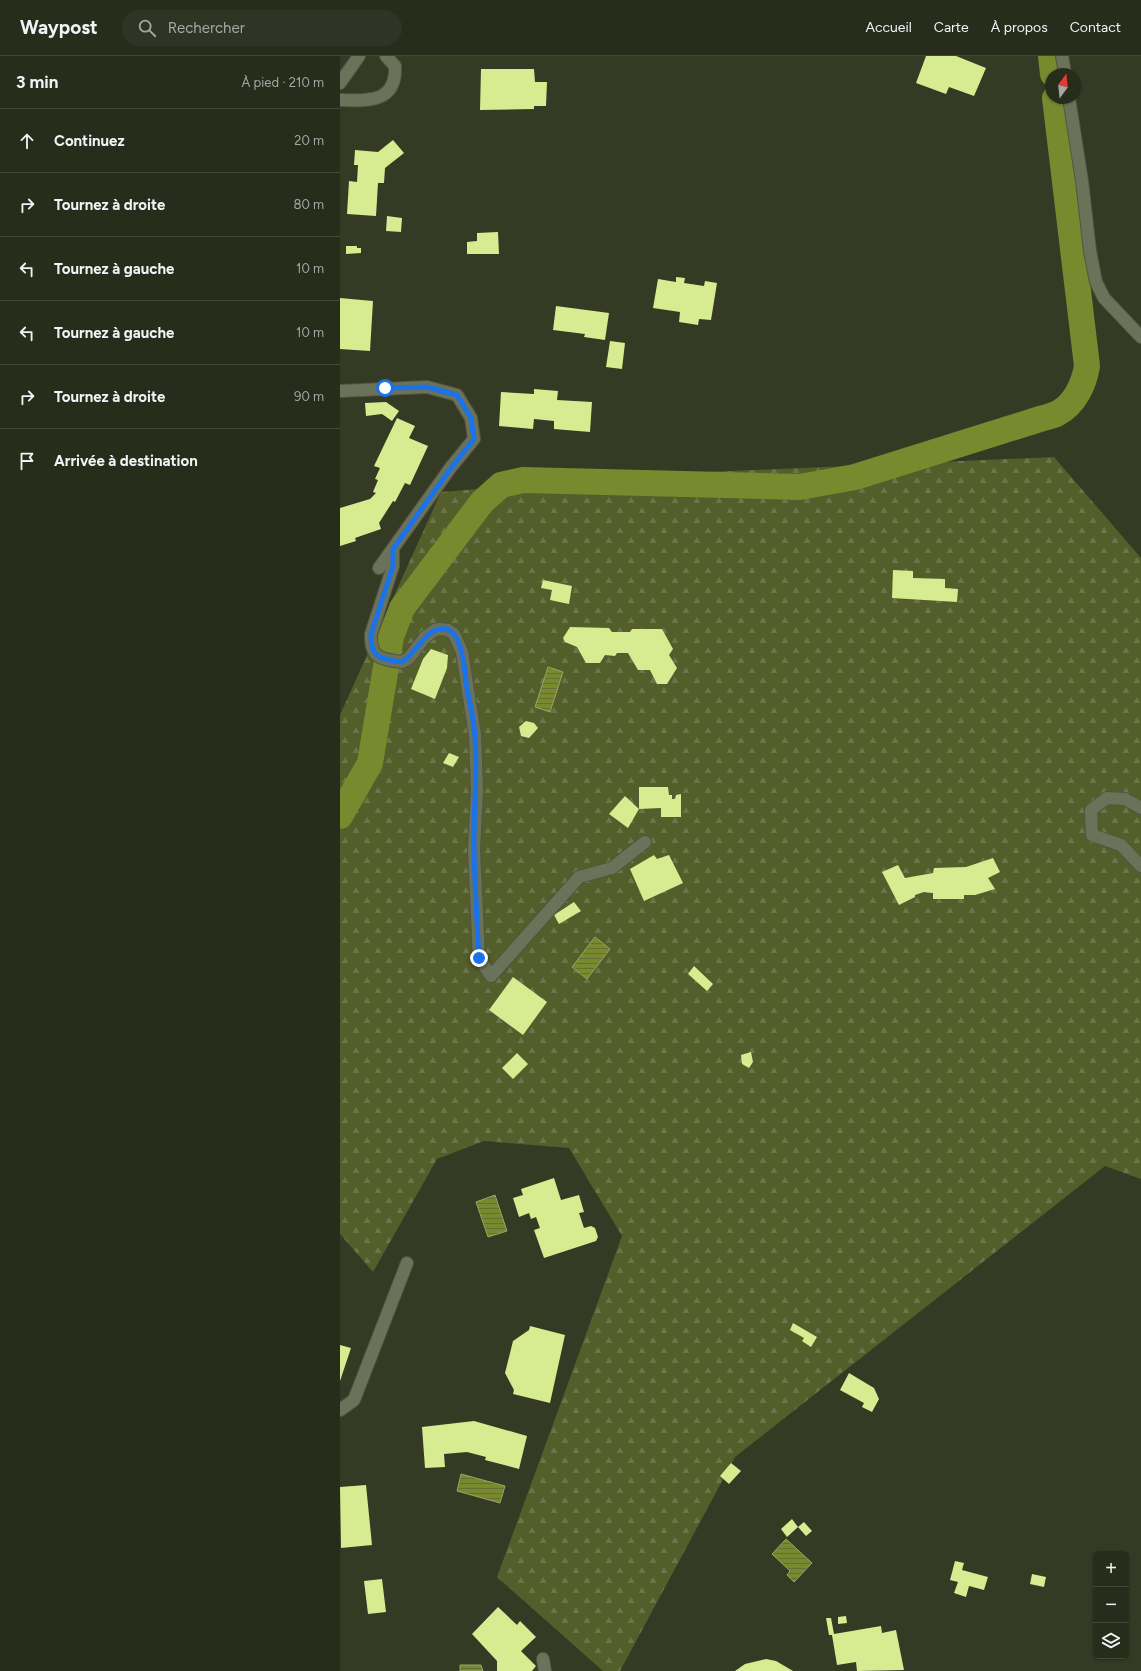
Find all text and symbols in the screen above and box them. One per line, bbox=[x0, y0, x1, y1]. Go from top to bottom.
search box bbox=[122, 10, 402, 46]
text: Waypost bbox=[20, 16, 98, 39]
icon: search bbox=[136, 17, 158, 39]
text: Rechercher bbox=[168, 19, 245, 37]
text: Accueil bbox=[866, 19, 912, 36]
text: Carte bbox=[934, 19, 969, 36]
text: À propos bbox=[991, 19, 1048, 36]
text: Contact bbox=[1070, 19, 1121, 36]
north arrow bbox=[1045, 68, 1081, 104]
text: 3 min bbox=[16, 72, 58, 92]
text: À pied · 210 m bbox=[242, 75, 324, 90]
icon: ahead bbox=[16, 130, 38, 152]
text: Continuez bbox=[54, 132, 125, 150]
text: 20 m bbox=[294, 133, 324, 148]
icon: right bbox=[16, 194, 38, 216]
text: Tournez à droite bbox=[54, 196, 165, 214]
text: 80 m bbox=[293, 197, 324, 212]
icon: left bbox=[16, 258, 38, 280]
text: Tournez à gauche bbox=[54, 260, 174, 278]
text: 10 m bbox=[296, 261, 324, 276]
icon: left bbox=[16, 322, 38, 344]
text: Tournez à gauche bbox=[54, 324, 174, 342]
text: 10 m bbox=[296, 325, 324, 340]
route start bbox=[376, 379, 394, 397]
icon: right bbox=[16, 386, 38, 408]
text: Tournez à droite bbox=[54, 388, 165, 406]
text: 90 m bbox=[294, 389, 324, 404]
icon: arrive bbox=[16, 450, 38, 472]
text: Arrivée à destination bbox=[54, 452, 198, 470]
route end bbox=[470, 949, 488, 967]
map controls bbox=[1093, 1551, 1129, 1659]
button: + bbox=[1093, 1551, 1129, 1587]
button: − bbox=[1093, 1587, 1129, 1623]
button: layers bbox=[1093, 1623, 1129, 1659]

